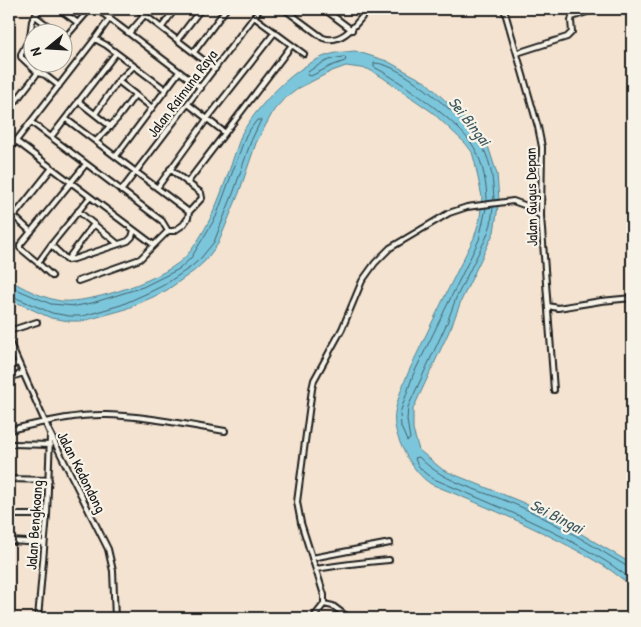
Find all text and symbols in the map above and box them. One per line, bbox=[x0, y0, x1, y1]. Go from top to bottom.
north arrow bbox=[22, 22, 72, 72]
text: N bbox=[25, 45, 45, 59]
street label: Jalan Raimuna Raya bbox=[142, 45, 222, 141]
water label: Sei Bingai bbox=[444, 92, 497, 151]
street label: Jalan Gugus Depan bbox=[520, 147, 542, 247]
street label: Jalan Kedondong bbox=[52, 427, 112, 517]
street label: Jalan Bengkoang bbox=[20, 479, 48, 571]
water label: Sei Bingai bbox=[527, 493, 589, 539]

